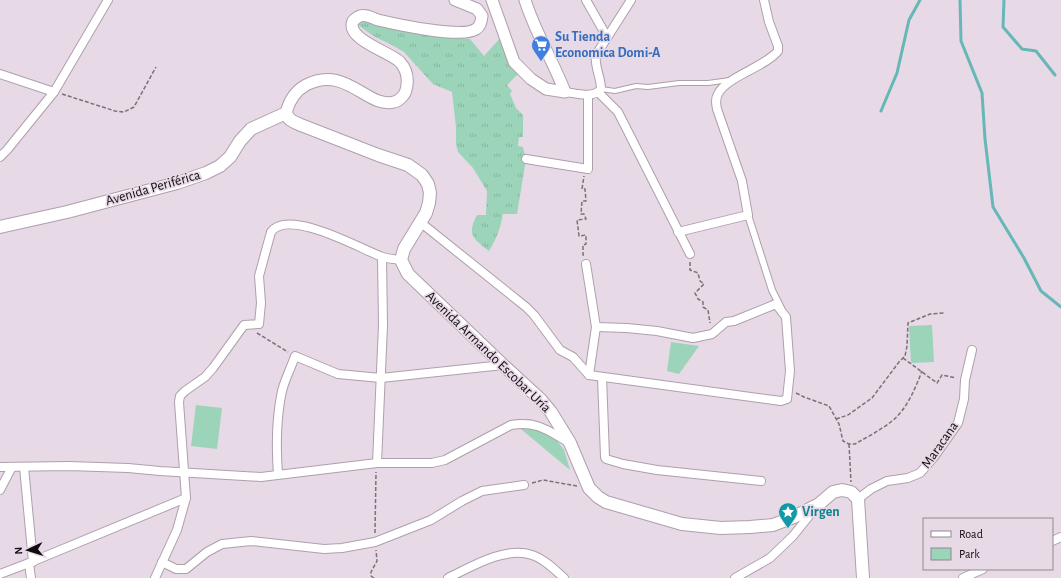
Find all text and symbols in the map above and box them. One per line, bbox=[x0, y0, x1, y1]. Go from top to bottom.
place label: Su Tienda Economica Domi-A bbox=[555, 30, 661, 60]
supermarket icon: Su Tienda Economica Domi-A bbox=[530, 34, 552, 62]
street label: Avenida Periférica bbox=[104, 168, 202, 208]
street label: Avenida Armando Escobar Uría bbox=[423, 289, 554, 416]
street label: Maracana bbox=[919, 419, 961, 471]
place icon: Virgen bbox=[777, 501, 799, 529]
place label: Virgen bbox=[802, 505, 840, 519]
legend bbox=[923, 518, 1053, 570]
text: Road bbox=[959, 528, 983, 540]
north arrow bbox=[8, 530, 48, 570]
text: N bbox=[13, 546, 24, 555]
text: Park bbox=[959, 548, 980, 560]

